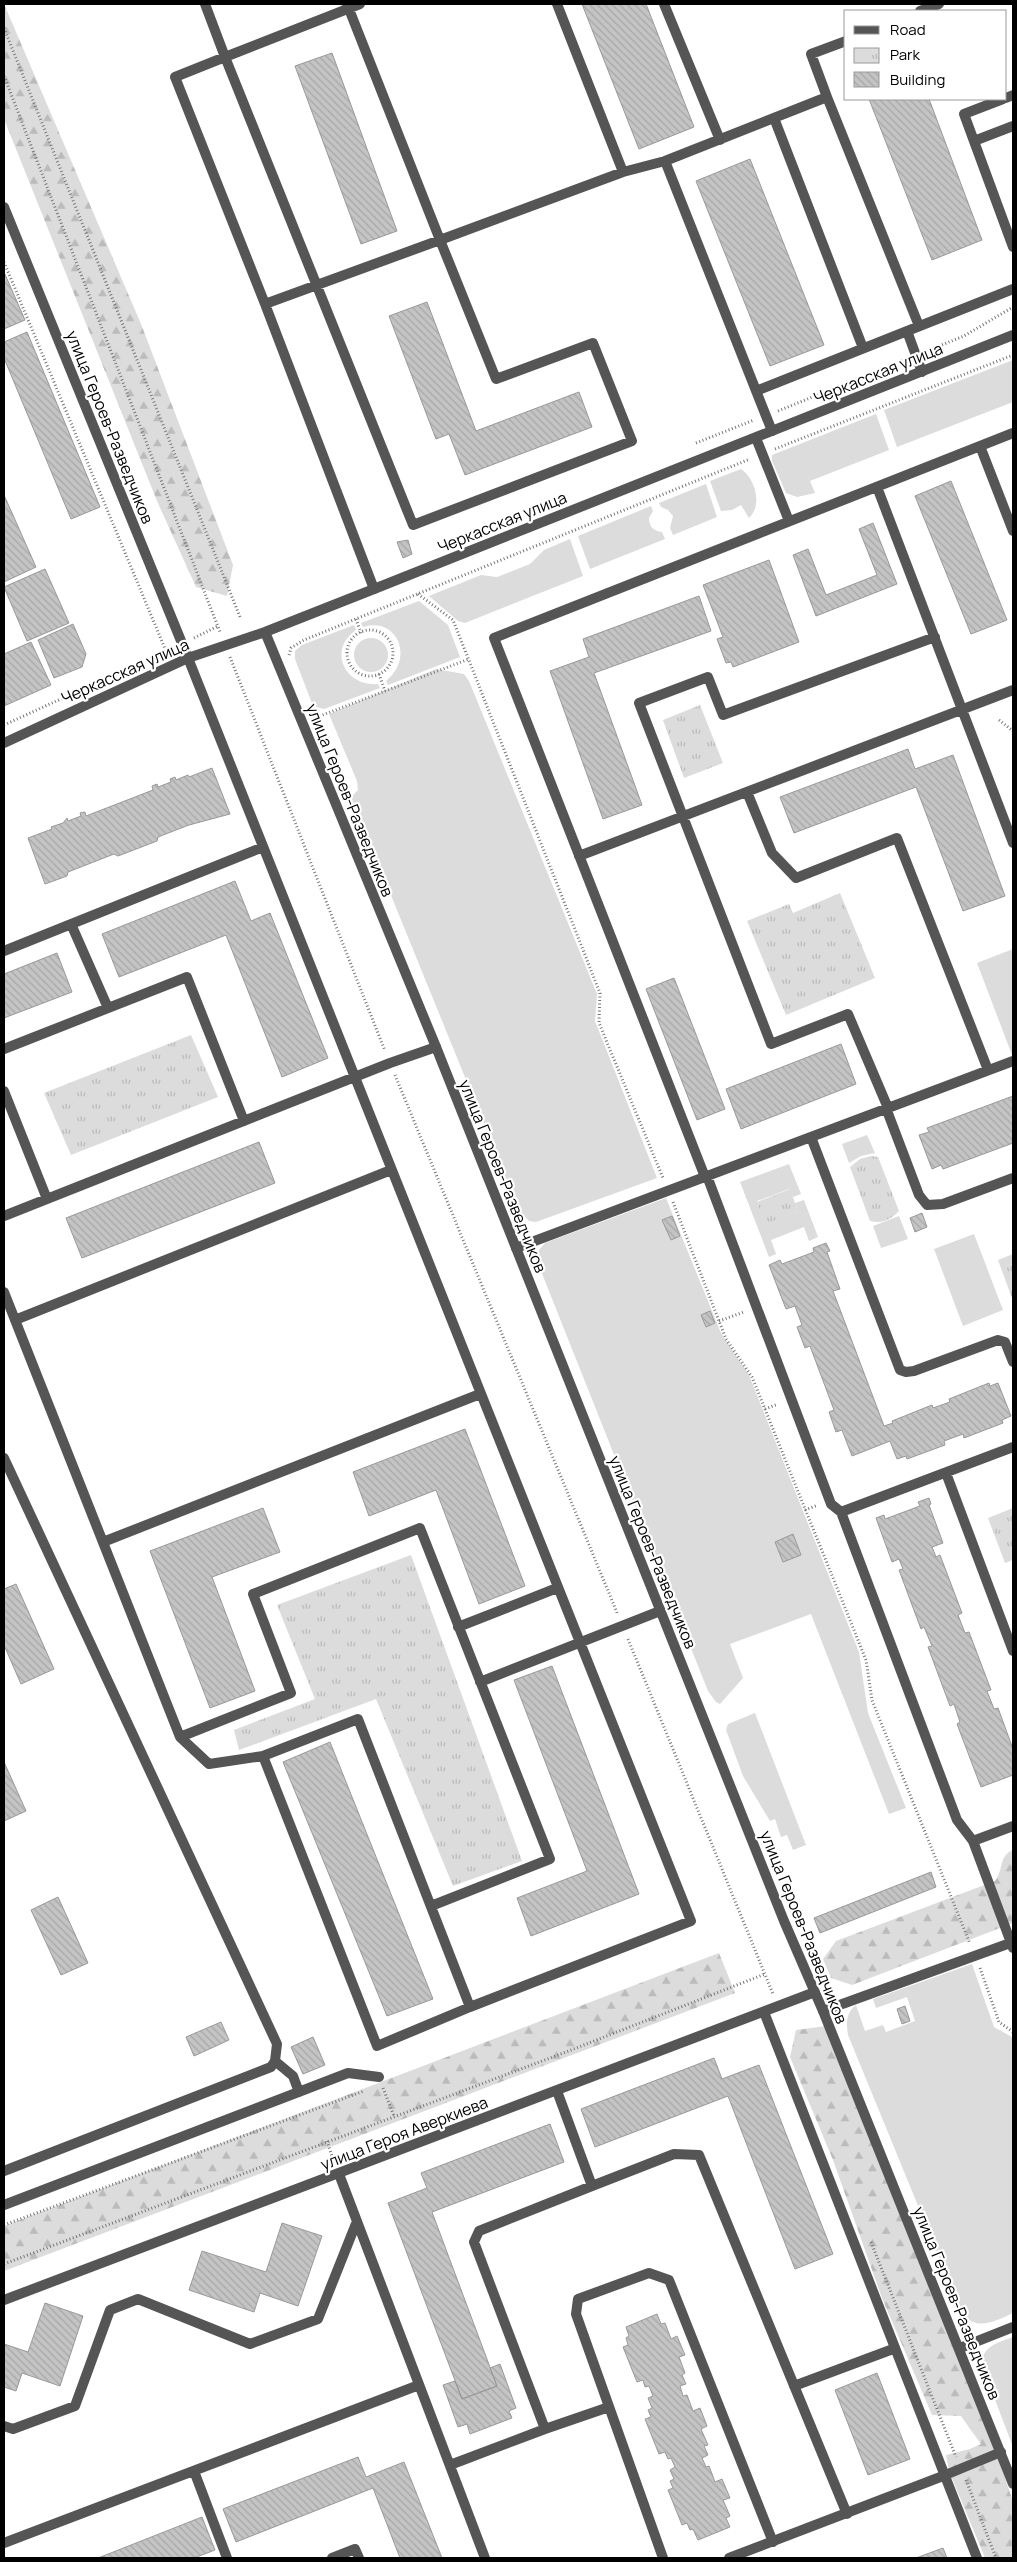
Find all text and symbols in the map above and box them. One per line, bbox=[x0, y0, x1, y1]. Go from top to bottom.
legend bbox=[844, 10, 1007, 100]
text: Road bbox=[890, 19, 926, 40]
text: Park bbox=[890, 44, 920, 65]
text: Building bbox=[890, 69, 945, 90]
street label: улица Героев-Разведчиков bbox=[61, 327, 159, 527]
street label: Черкасская улица bbox=[810, 337, 946, 409]
street label: Черкасская улица bbox=[434, 486, 570, 558]
street label: Черкасская улица bbox=[58, 633, 192, 709]
street label: улица Героев-Разведчиков bbox=[301, 700, 399, 900]
street label: улица Героев-Разведчиков bbox=[454, 1076, 552, 1276]
street label: улица Героев-Разведчиков bbox=[604, 1452, 702, 1652]
street label: улица Героев-Разведчиков bbox=[755, 1827, 853, 2027]
street label: улица Героя Аверкиева bbox=[317, 2091, 491, 2175]
street label: улица Героев-Разведчиков bbox=[908, 2203, 1006, 2403]

